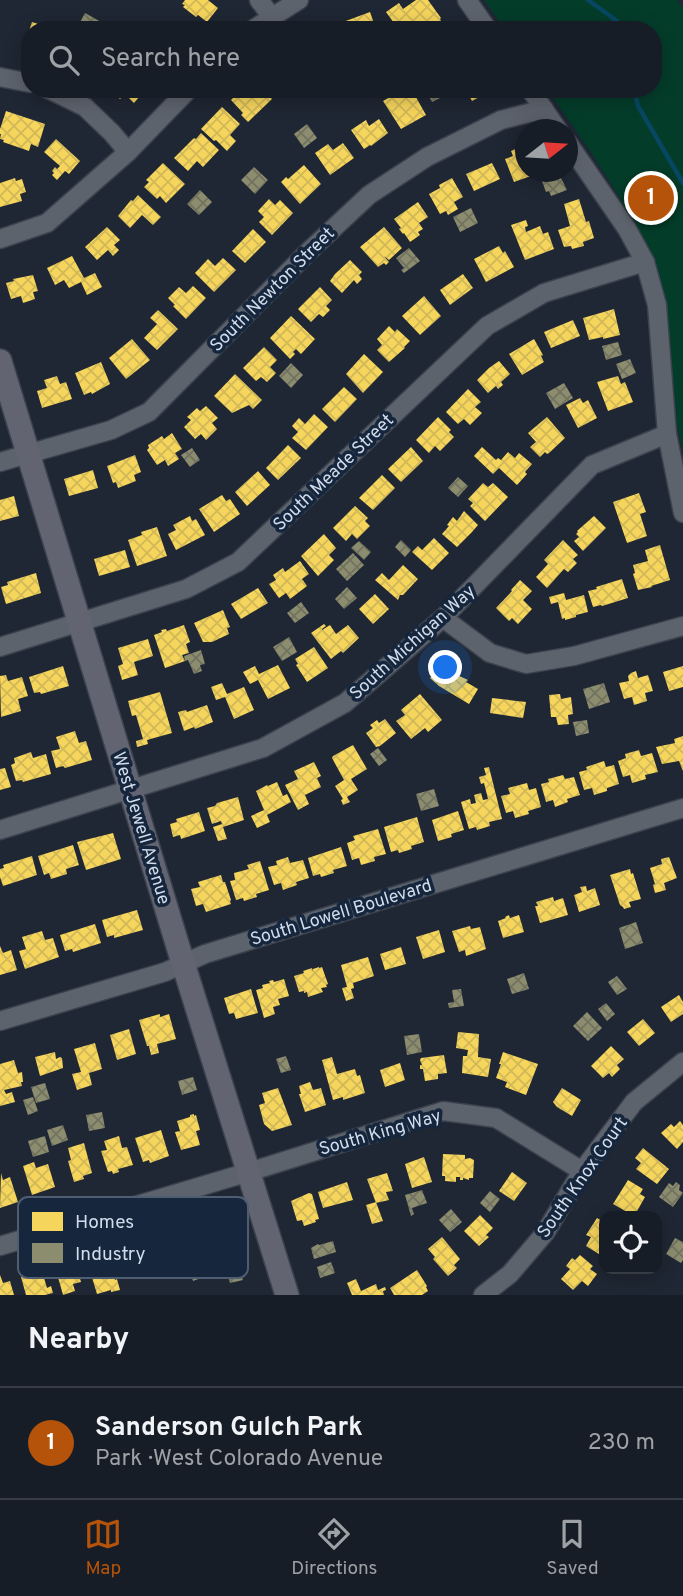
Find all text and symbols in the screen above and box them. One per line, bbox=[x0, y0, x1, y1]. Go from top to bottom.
search box bbox=[21, 21, 662, 98]
icon: search bbox=[45, 41, 83, 79]
text: Search here bbox=[101, 43, 240, 76]
north arrow bbox=[515, 119, 578, 182]
pin: 1 bbox=[628, 172, 674, 224]
street label: South Newton Street bbox=[206, 223, 340, 357]
street label: South Meade Street bbox=[269, 410, 399, 537]
street label: South Michigan Way bbox=[345, 580, 481, 706]
your location bbox=[428, 650, 462, 684]
street label: West Jewell Avenue bbox=[106, 749, 175, 908]
street label: South Lowell Boulevard bbox=[248, 875, 435, 952]
street label: South King Way bbox=[317, 1105, 444, 1162]
street label: South Knox Court bbox=[533, 1113, 634, 1243]
legend bbox=[18, 1197, 248, 1278]
text: Homes bbox=[75, 1211, 134, 1235]
map controls bbox=[599, 1211, 662, 1274]
button: locate bbox=[599, 1211, 662, 1274]
text: Industry bbox=[75, 1243, 145, 1267]
text: Nearby bbox=[28, 1322, 129, 1359]
text: Sanderson Gulch Park bbox=[95, 1412, 363, 1445]
text: 1 bbox=[46, 1429, 56, 1458]
text: 230 m bbox=[588, 1429, 655, 1458]
text: Park · West Colorado Avenue bbox=[95, 1445, 383, 1474]
tab: Map bbox=[84, 1515, 122, 1581]
tab: Directions bbox=[291, 1515, 378, 1581]
tab: Saved bbox=[546, 1515, 599, 1581]

